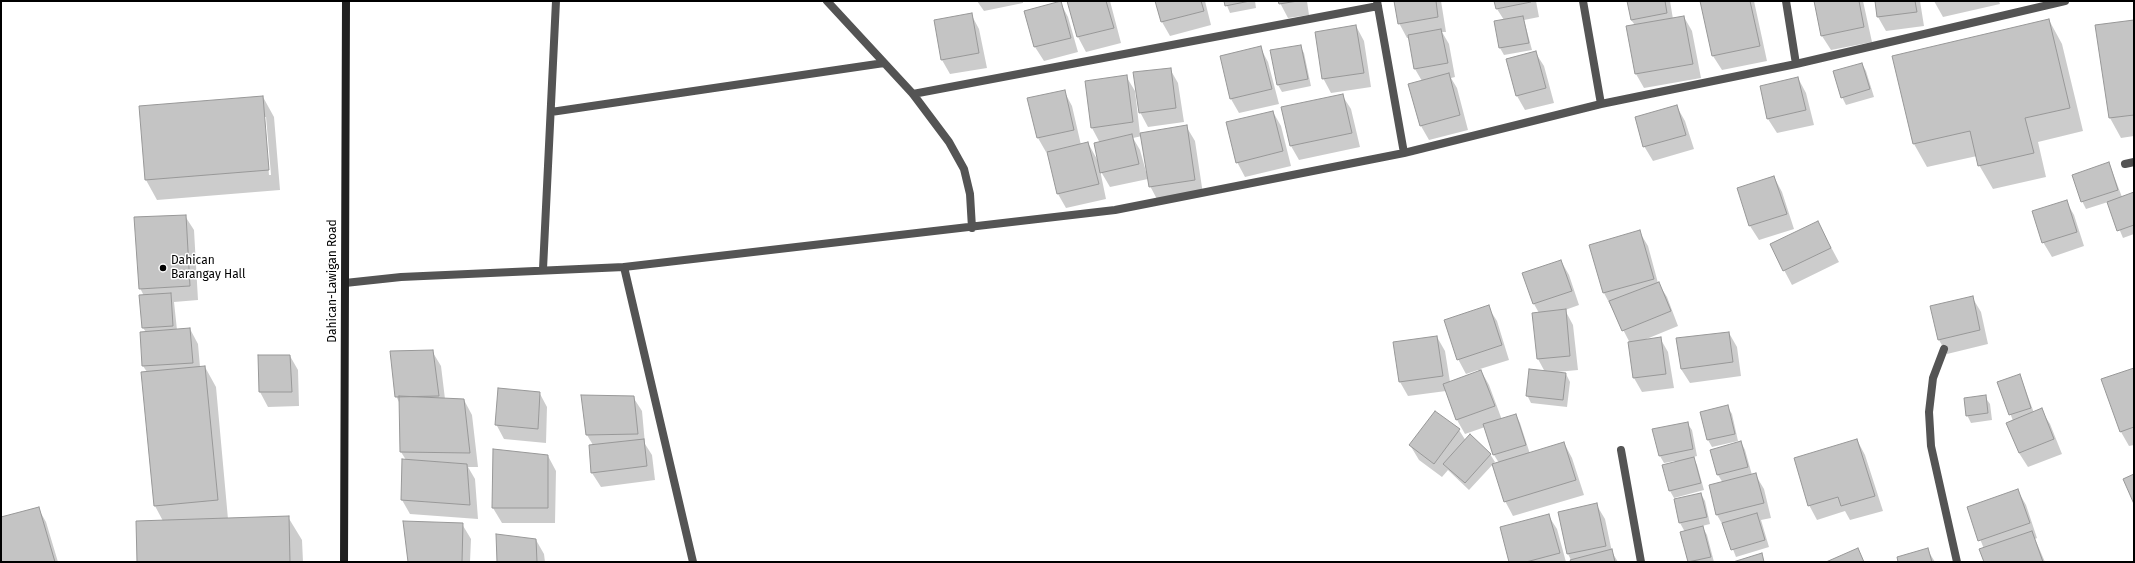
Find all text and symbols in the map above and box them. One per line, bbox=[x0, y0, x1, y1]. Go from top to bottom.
street label: Dahican-Lawigan Road bbox=[326, 219, 340, 343]
place label: Dahican Barangay Hall bbox=[171, 254, 246, 282]
marker: Dahican Barangay Hall bbox=[158, 263, 168, 273]

